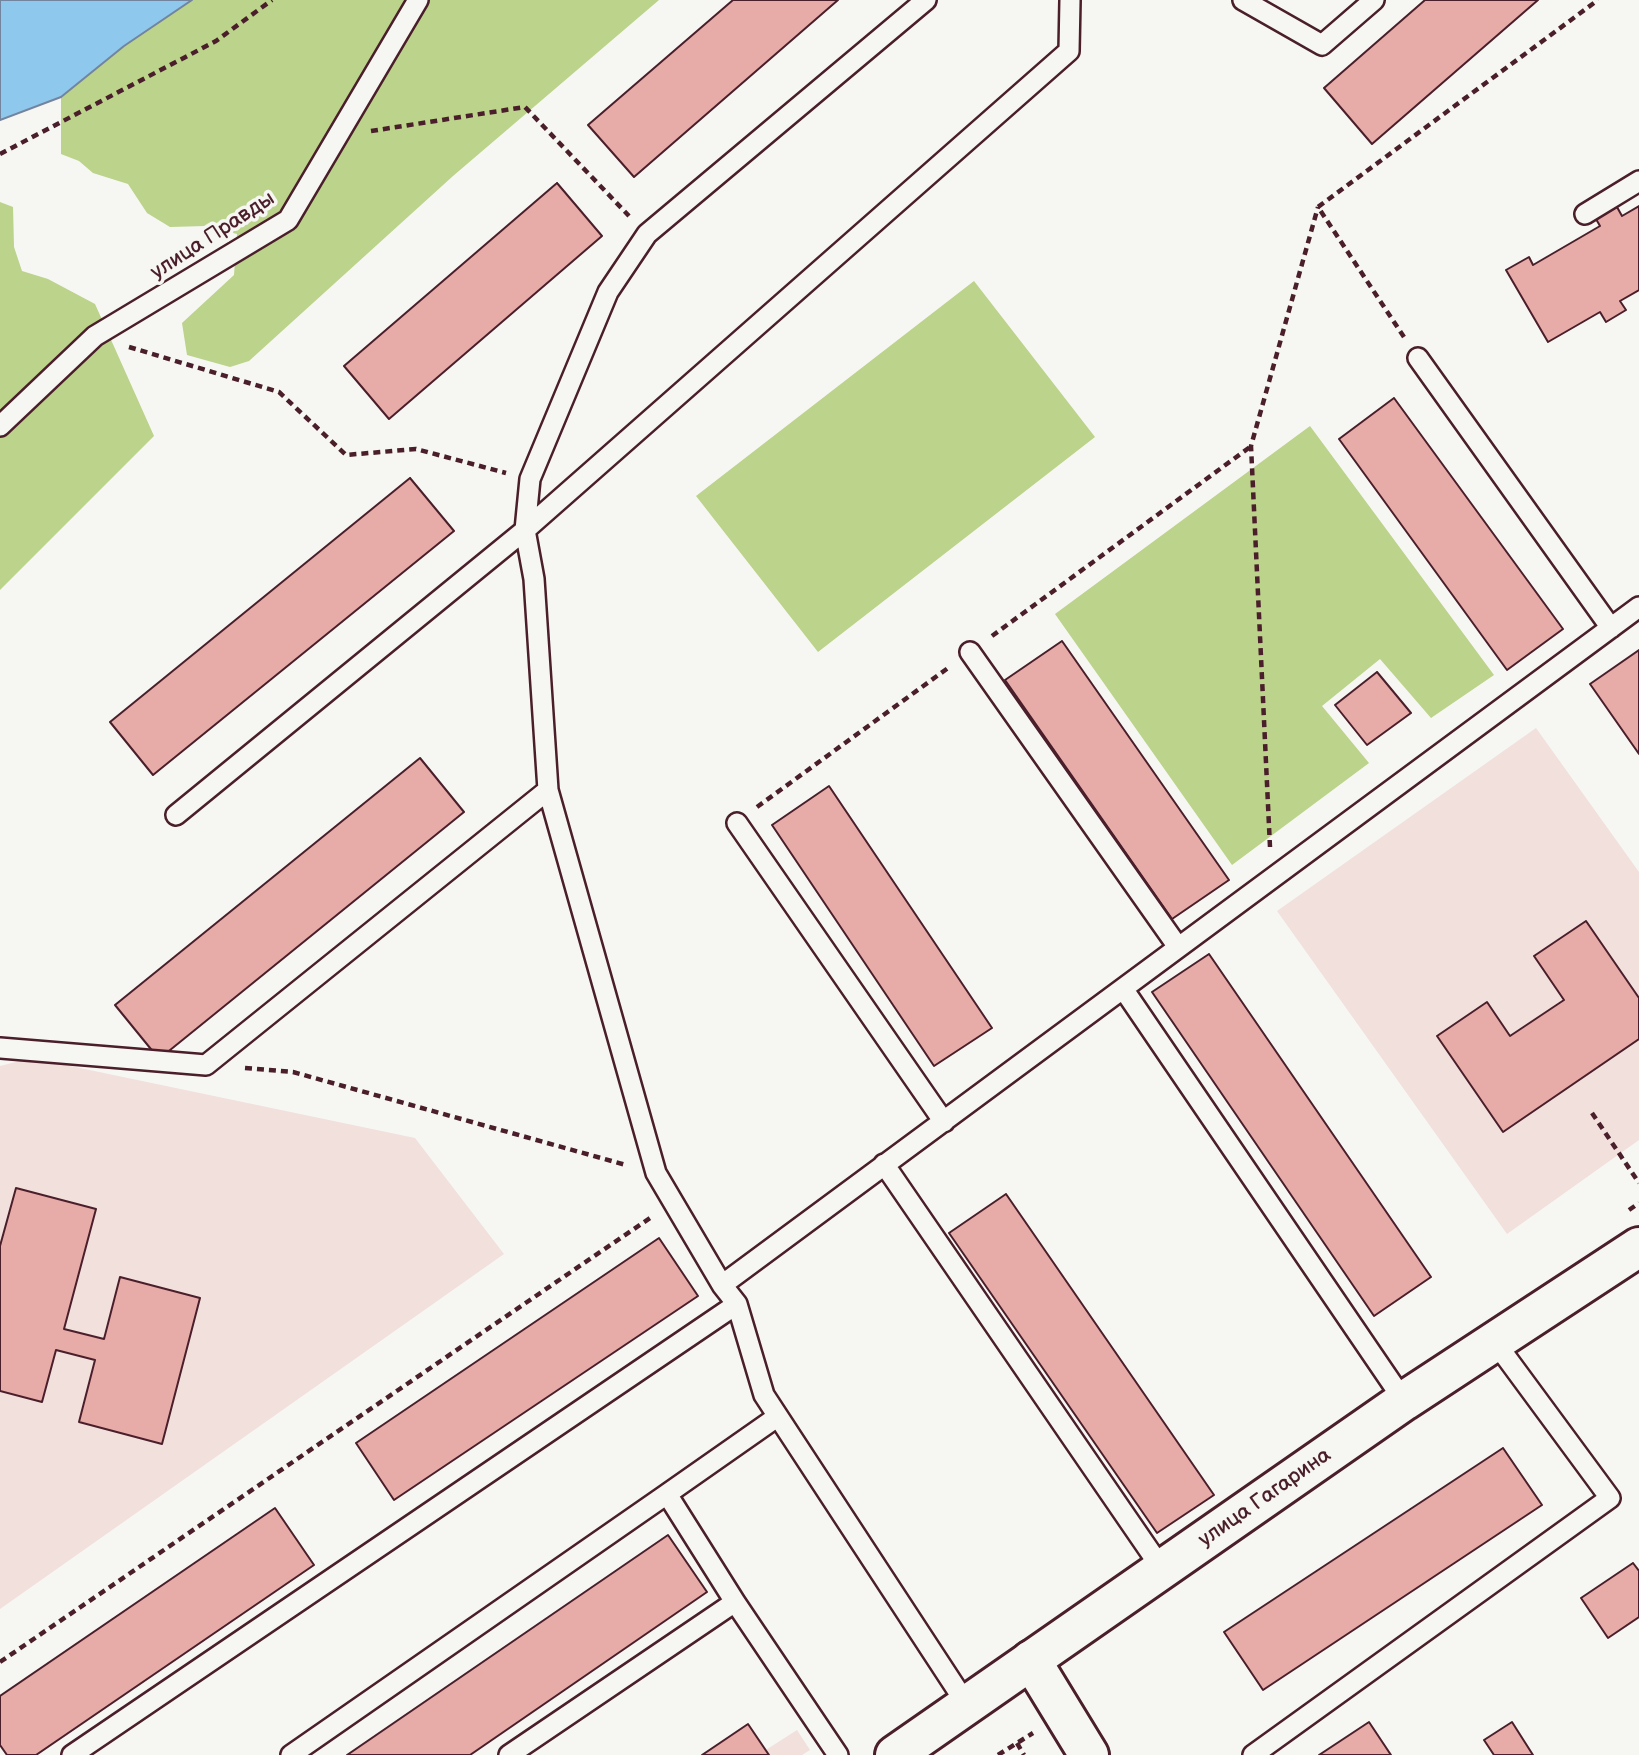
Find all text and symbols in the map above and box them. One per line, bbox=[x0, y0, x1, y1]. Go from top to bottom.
street label: улица Правды bbox=[146, 187, 280, 285]
street label: улица Гагарина bbox=[1194, 1443, 1336, 1553]

